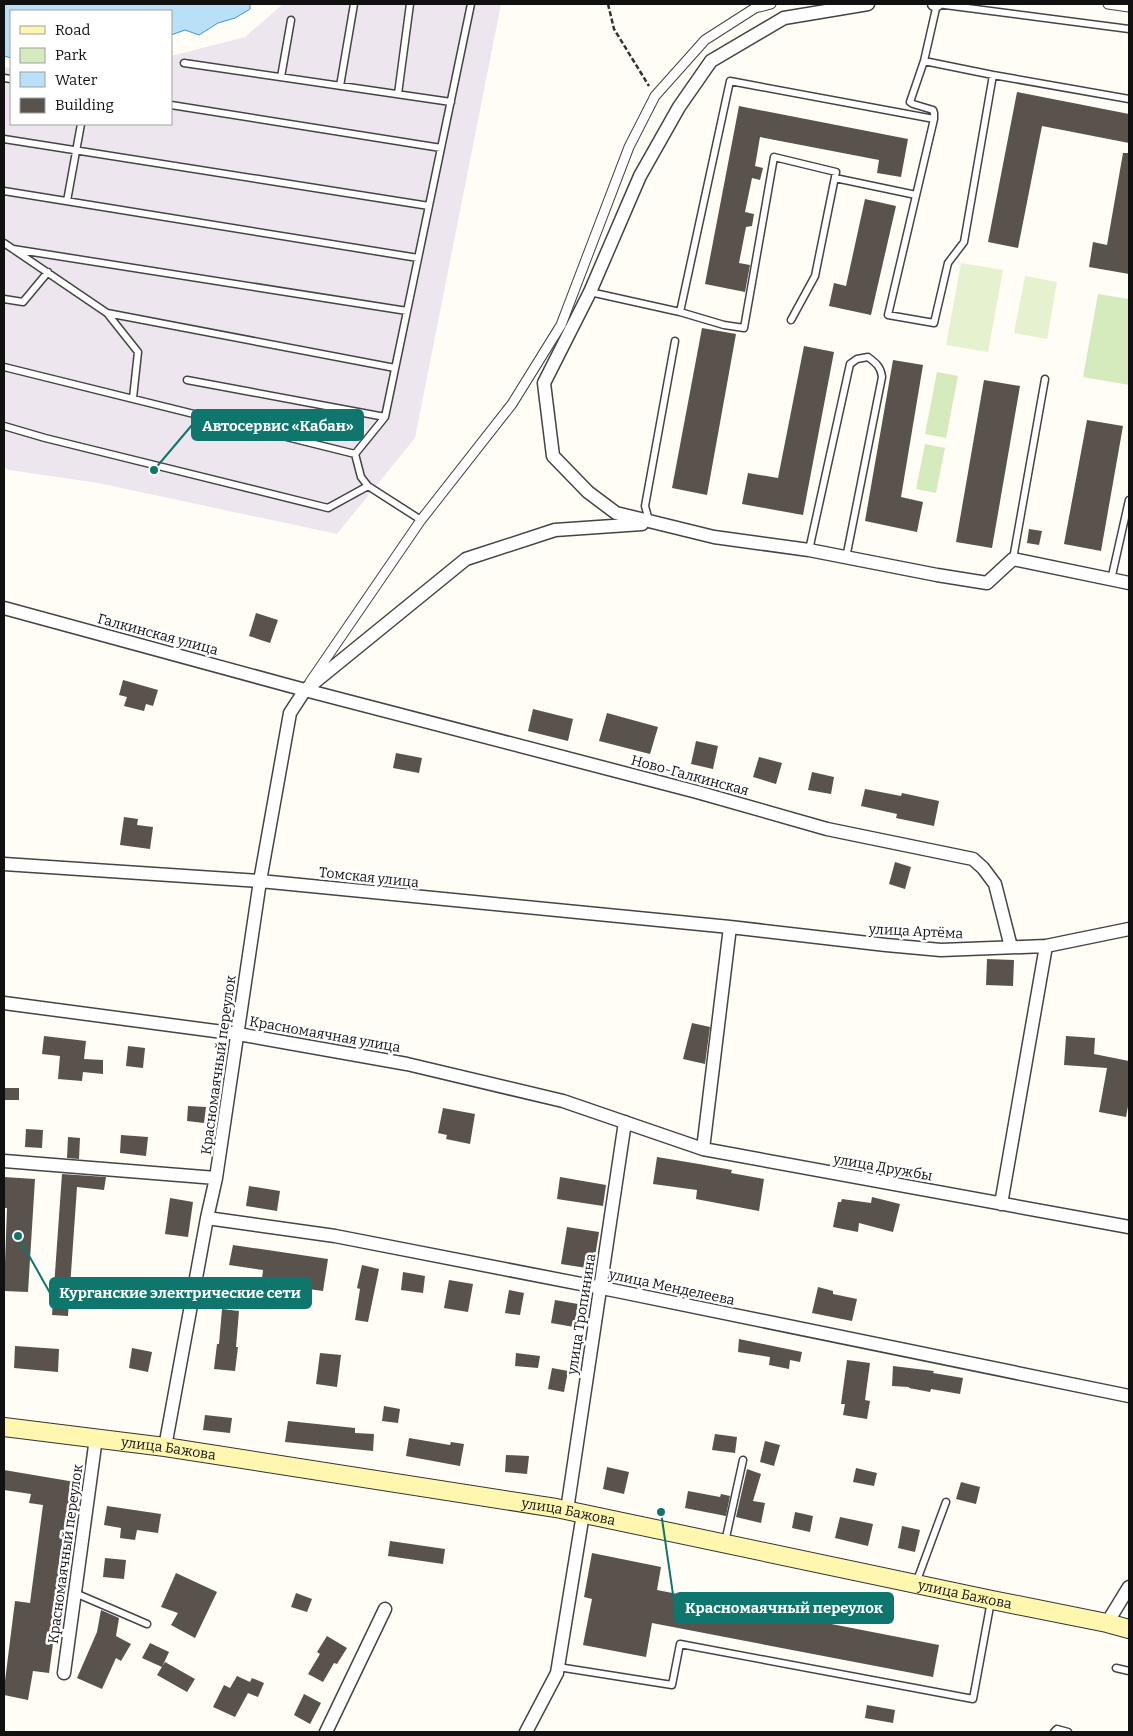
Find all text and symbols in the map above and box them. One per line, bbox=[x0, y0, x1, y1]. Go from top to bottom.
legend bbox=[10, 10, 172, 125]
text: Road bbox=[55, 21, 90, 39]
text: Park bbox=[55, 46, 87, 64]
text: Water bbox=[55, 71, 98, 89]
text: Building bbox=[55, 96, 114, 114]
callout: Автосервис «Кабан» bbox=[192, 410, 363, 440]
text: Автосервис «Кабан» bbox=[202, 417, 354, 435]
street label: Галкинская улица bbox=[96, 610, 220, 659]
street label: Ново-Галкинская bbox=[629, 752, 751, 799]
street label: Томская улица bbox=[318, 864, 420, 891]
street label: улица Артёма bbox=[867, 920, 964, 942]
street label: Красномаячный переулок bbox=[198, 974, 240, 1156]
street label: Красномаячная улица bbox=[248, 1013, 402, 1056]
street label: улица Дружбы bbox=[831, 1150, 934, 1185]
street label: улица Тропинина bbox=[563, 1252, 599, 1377]
street label: улица Менделеева bbox=[606, 1266, 737, 1309]
callout: Курганские электрические сети bbox=[50, 1278, 311, 1308]
text: Курганские электрические сети bbox=[59, 1284, 301, 1302]
street label: улица Бажова bbox=[119, 1434, 217, 1464]
street label: Красномаячный переулок bbox=[45, 1463, 87, 1645]
street label: улица Бажова bbox=[519, 1495, 617, 1529]
street label: улица Бажова bbox=[916, 1576, 1014, 1613]
callout: Красномаячный переулок bbox=[675, 1593, 893, 1623]
text: Красномаячный переулок bbox=[685, 1599, 884, 1617]

